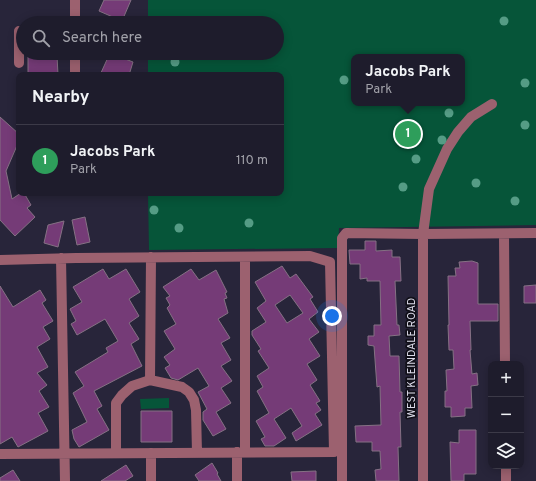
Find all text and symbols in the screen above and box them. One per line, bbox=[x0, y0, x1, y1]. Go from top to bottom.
search box bbox=[16, 16, 284, 60]
icon: search bbox=[30, 27, 52, 49]
text: Search here bbox=[62, 29, 142, 48]
popup bbox=[351, 54, 465, 106]
text: Jacobs Park bbox=[365, 63, 451, 82]
text: Park bbox=[365, 82, 392, 98]
text: Nearby bbox=[32, 87, 89, 109]
pin: 1 bbox=[395, 119, 421, 149]
text: Jacobs Park bbox=[70, 143, 155, 162]
text: 1 bbox=[42, 153, 48, 169]
text: 110 m bbox=[236, 153, 268, 169]
text: Park bbox=[70, 162, 97, 178]
street label: WEST KLEINDALE ROAD bbox=[405, 298, 419, 418]
your location bbox=[322, 306, 342, 326]
map controls bbox=[488, 361, 524, 469]
button: + bbox=[488, 361, 524, 397]
button: − bbox=[488, 397, 524, 433]
button: layers bbox=[488, 433, 524, 469]

